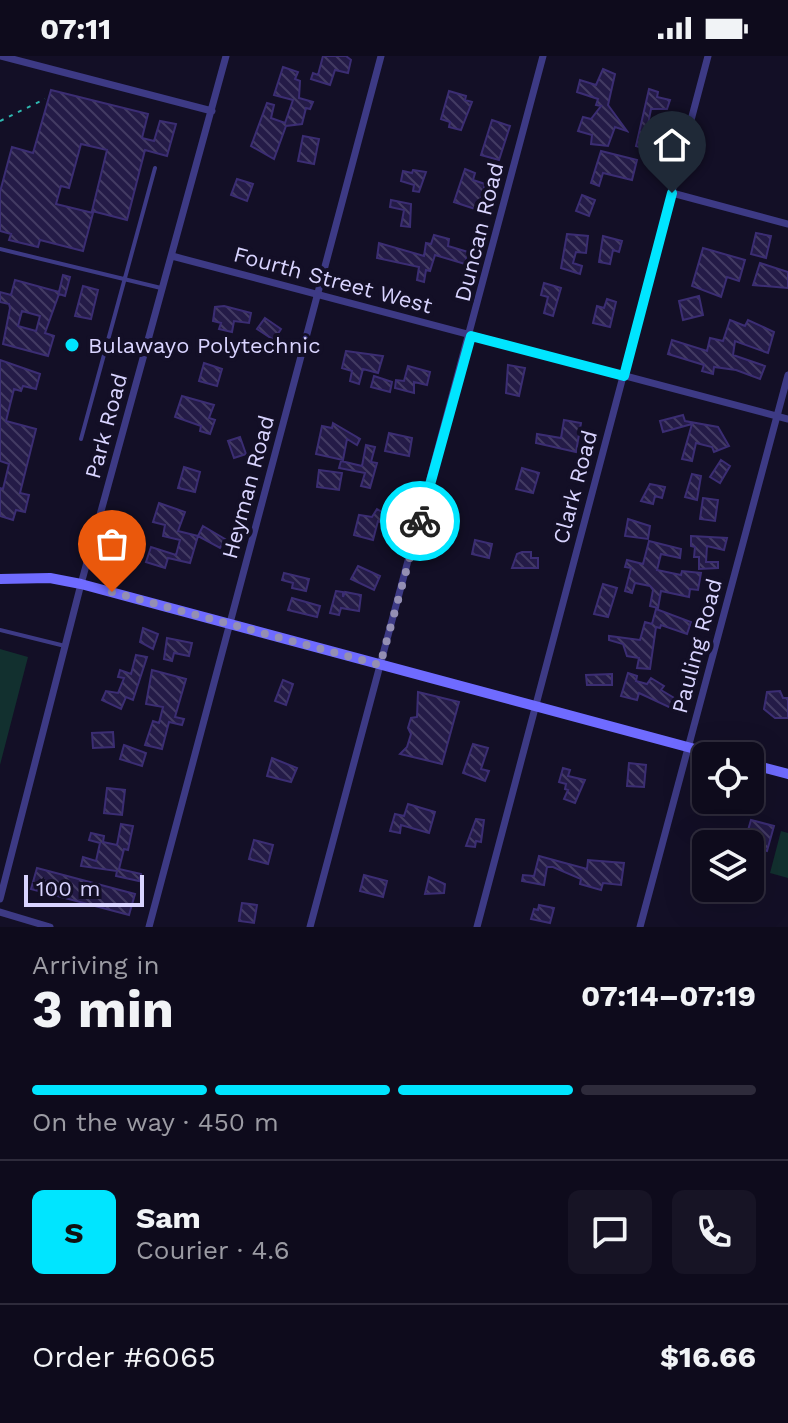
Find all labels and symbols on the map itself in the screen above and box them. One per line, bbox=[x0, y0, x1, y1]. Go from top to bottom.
pin bbox=[638, 111, 706, 193]
street label: Duncan Road bbox=[450, 160, 508, 304]
street label: Fourth Street West bbox=[231, 241, 435, 319]
place label: Bulawayo Polytechnic bbox=[88, 333, 321, 358]
marker: Bulawayo Polytechnic bbox=[63, 336, 81, 354]
street label: Park Road bbox=[80, 371, 132, 481]
street label: Heyman Road bbox=[217, 412, 279, 562]
street label: Clark Road bbox=[548, 428, 602, 546]
courier bbox=[380, 481, 460, 561]
pin bbox=[78, 510, 146, 592]
street label: Pauling Road bbox=[667, 576, 727, 716]
scale bar bbox=[24, 871, 144, 907]

